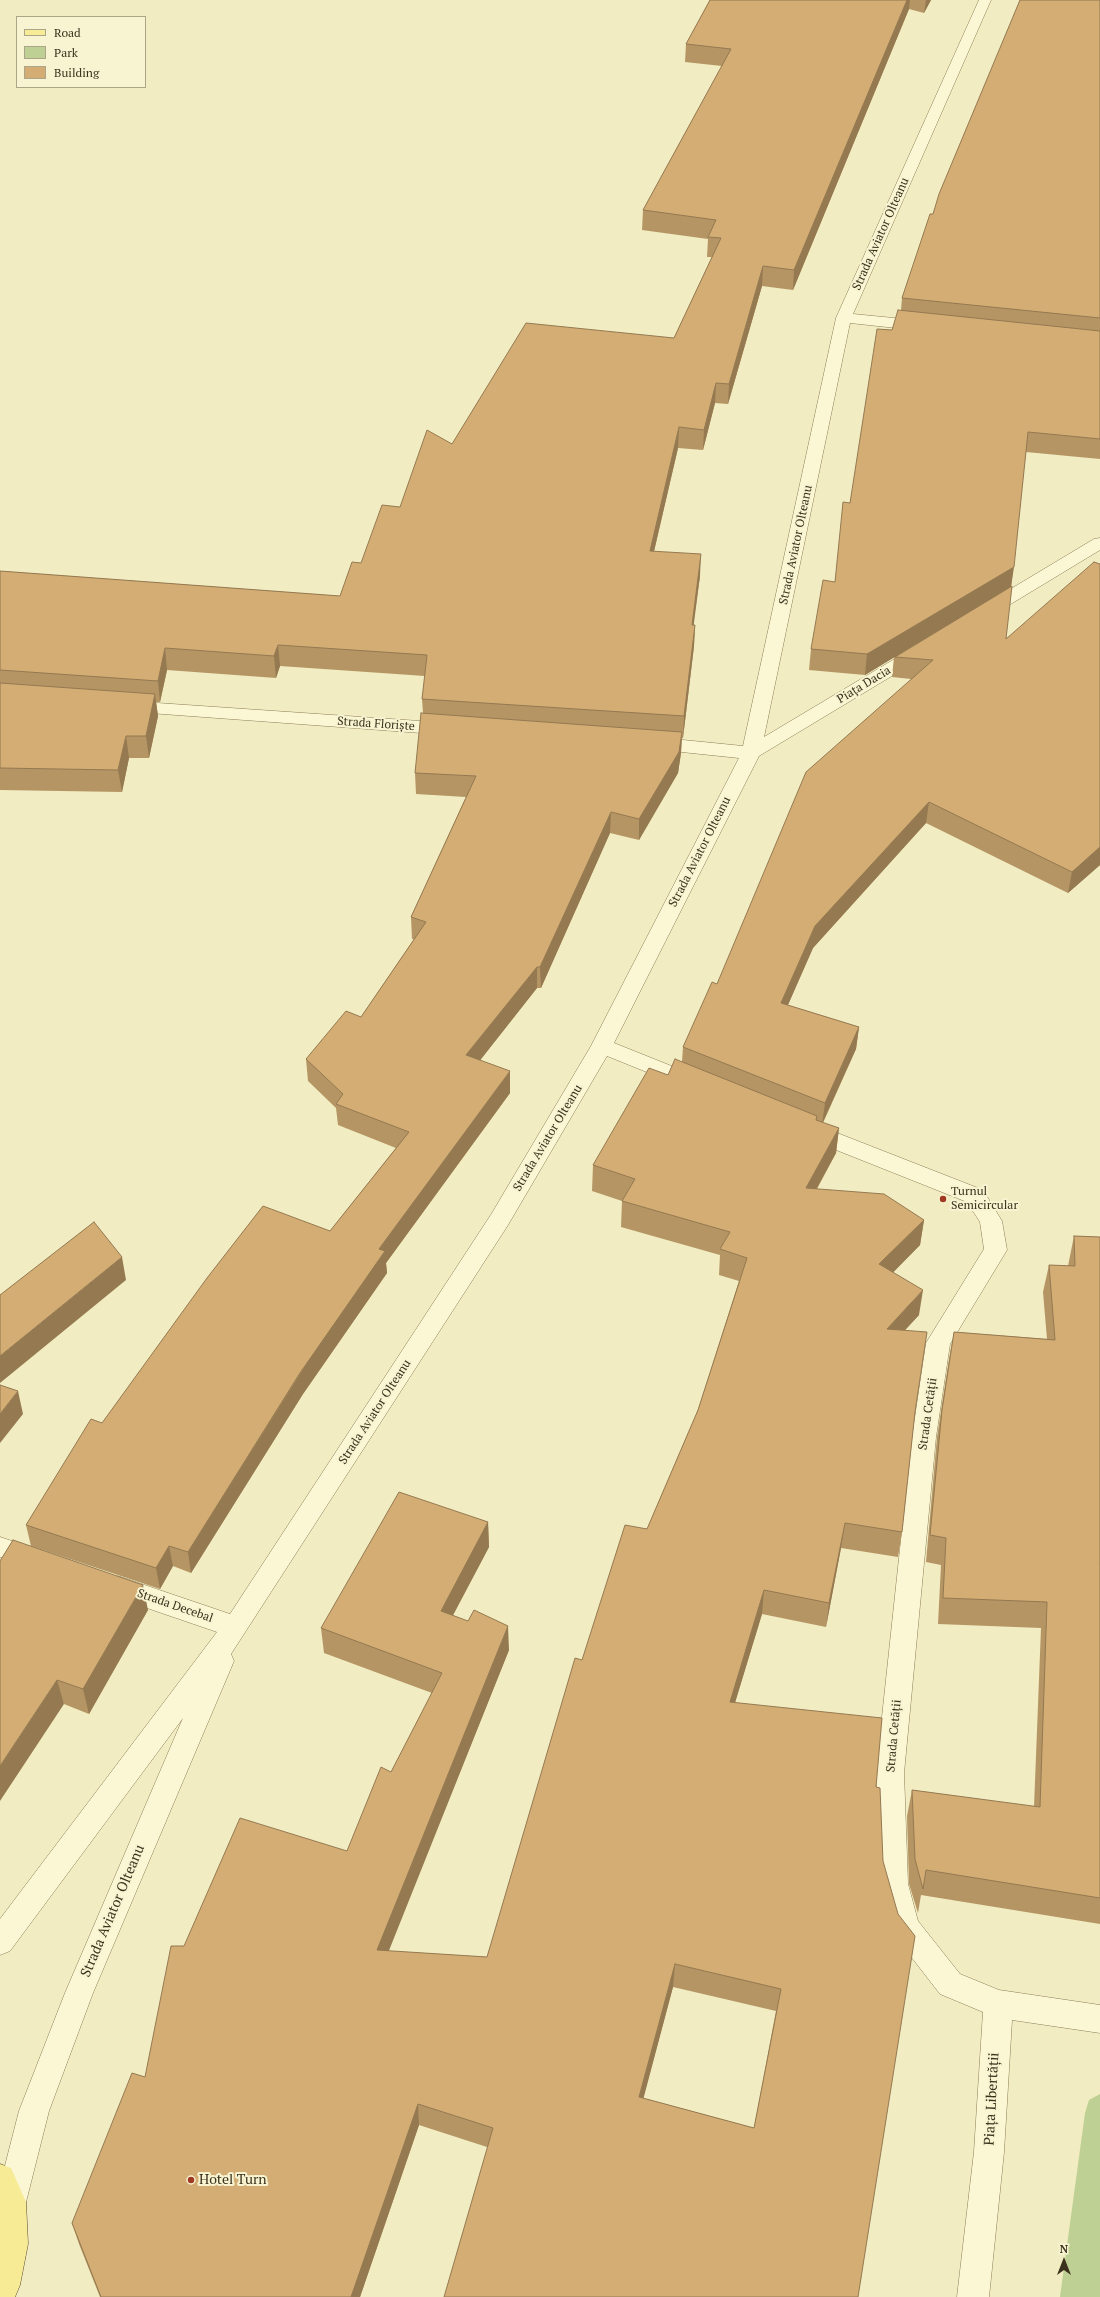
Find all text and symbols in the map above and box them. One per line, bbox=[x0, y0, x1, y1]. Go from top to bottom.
legend bbox=[16, 16, 146, 88]
text: Road bbox=[54, 25, 81, 40]
text: Park bbox=[54, 45, 78, 60]
text: Building bbox=[54, 65, 99, 80]
street label: Strada Aviator Olteanu bbox=[850, 175, 912, 293]
street label: Strada Aviator Olteanu bbox=[776, 484, 816, 606]
street label: Piața Dacia bbox=[835, 663, 893, 707]
street label: Strada Floriște bbox=[337, 714, 415, 734]
street label: Strada Aviator Olteanu bbox=[666, 794, 734, 910]
street label: Strada Aviator Olteanu bbox=[510, 1082, 586, 1194]
place label: Turnul Semicircular bbox=[951, 1185, 1018, 1213]
marker: Turnul Semicircular bbox=[938, 1194, 948, 1204]
street label: Strada Aviator Olteanu bbox=[336, 1357, 414, 1467]
street label: Strada Cetății bbox=[916, 1377, 940, 1451]
street label: Strada Decebal bbox=[135, 1586, 215, 1626]
street label: Strada Cetății bbox=[884, 1699, 904, 1773]
street label: Strada Aviator Olteanu bbox=[77, 1842, 149, 1980]
street label: Piața Libertății bbox=[981, 2052, 1003, 2146]
place label: Hotel Turn bbox=[199, 2172, 267, 2188]
marker: Hotel Turn bbox=[186, 2175, 196, 2185]
north arrow bbox=[1044, 2241, 1084, 2281]
text: N bbox=[1060, 2242, 1068, 2256]

